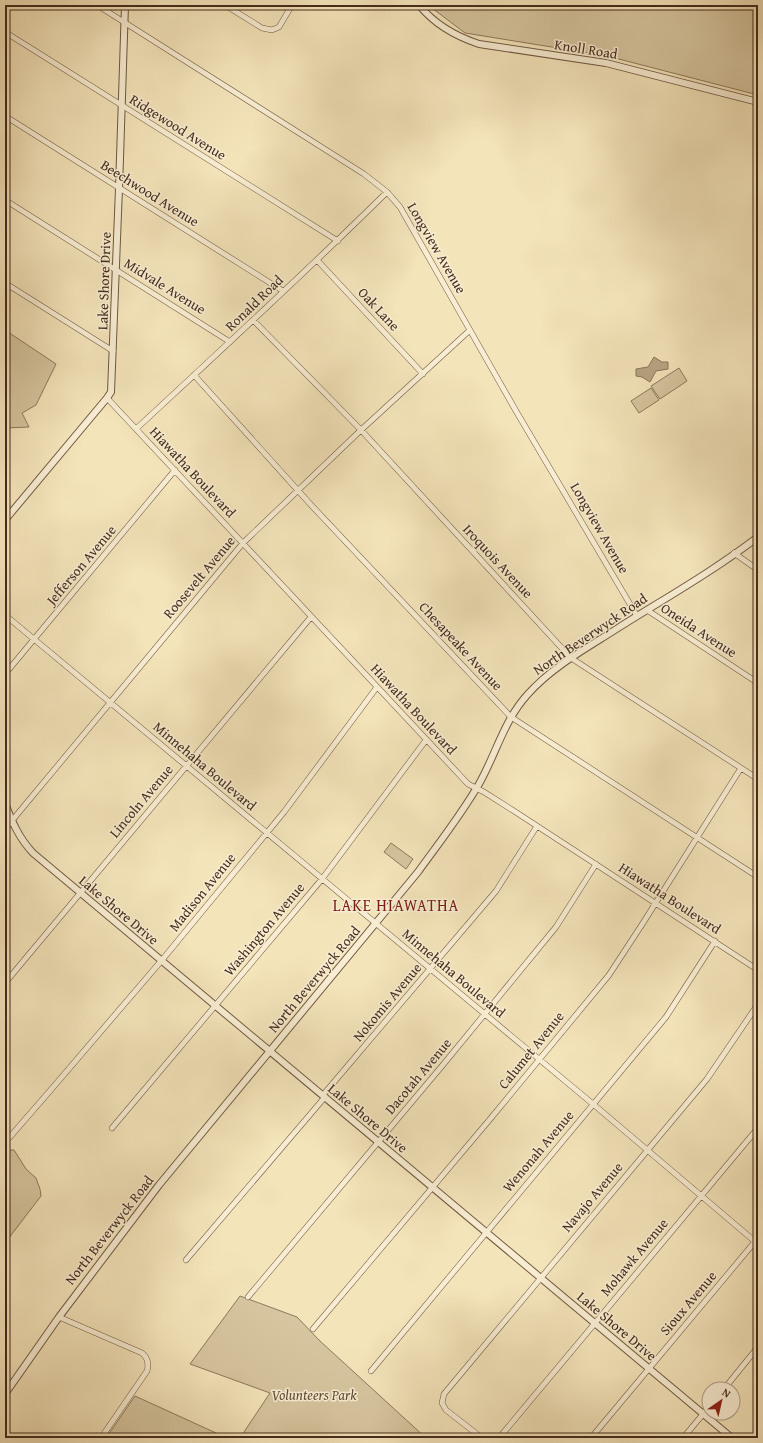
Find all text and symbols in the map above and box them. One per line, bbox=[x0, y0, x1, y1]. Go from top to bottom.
street label: Knoll Road bbox=[553, 34, 619, 64]
street label: Ridgewood Avenue bbox=[126, 89, 231, 165]
street label: Beechwood Avenue bbox=[97, 155, 203, 232]
street label: Longview Avenue bbox=[403, 199, 471, 298]
street label: Lake Shore Drive bbox=[92, 231, 116, 331]
street label: Midvale Avenue bbox=[120, 253, 210, 319]
street label: Ronald Road bbox=[221, 270, 288, 336]
street label: Oak Lane bbox=[354, 283, 405, 336]
street label: Hiawatha Boulevard bbox=[145, 422, 241, 522]
street label: Longview Avenue bbox=[566, 479, 634, 578]
street label: Jefferson Avenue bbox=[40, 520, 121, 611]
street label: Iroquois Avenue bbox=[458, 520, 538, 603]
street label: Roosevelt Avenue bbox=[158, 531, 240, 623]
street label: North Beverwyck Road bbox=[529, 588, 652, 680]
street label: Chesapeake Avenue bbox=[415, 597, 508, 695]
street label: Oneida Avenue bbox=[657, 598, 741, 662]
street label: Hiawatha Boulevard bbox=[366, 659, 462, 759]
street label: Minnehaha Boulevard bbox=[149, 717, 261, 816]
street label: Lincoln Avenue bbox=[104, 760, 178, 842]
street label: Madison Avenue bbox=[164, 848, 240, 936]
street label: Hiawatha Boulevard bbox=[615, 857, 725, 939]
street label: Lake Shore Drive bbox=[75, 871, 163, 950]
street label: Washington Avenue bbox=[219, 878, 309, 980]
district label: LAKE HIAWATHA bbox=[333, 893, 459, 917]
street label: North Beverwyck Road bbox=[263, 921, 365, 1037]
street label: Minnehaha Boulevard bbox=[398, 924, 510, 1023]
street label: Nokomis Avenue bbox=[348, 958, 426, 1046]
street label: Calumet Avenue bbox=[493, 1007, 569, 1093]
street label: Dacotah Avenue bbox=[380, 1033, 456, 1118]
street label: Lake Shore Drive bbox=[324, 1079, 412, 1158]
street label: Wenonah Avenue bbox=[498, 1105, 579, 1196]
street label: Navajo Avenue bbox=[557, 1157, 628, 1236]
street label: North Beverwyck Road bbox=[60, 1171, 158, 1289]
street label: Mohawk Avenue bbox=[595, 1213, 673, 1300]
street label: Sioux Avenue bbox=[655, 1266, 721, 1340]
street label: Lake Shore Drive bbox=[573, 1287, 661, 1366]
north arrow bbox=[701, 1381, 741, 1421]
text: N bbox=[719, 1384, 735, 1402]
park label: Volunteers Park bbox=[271, 1385, 357, 1405]

